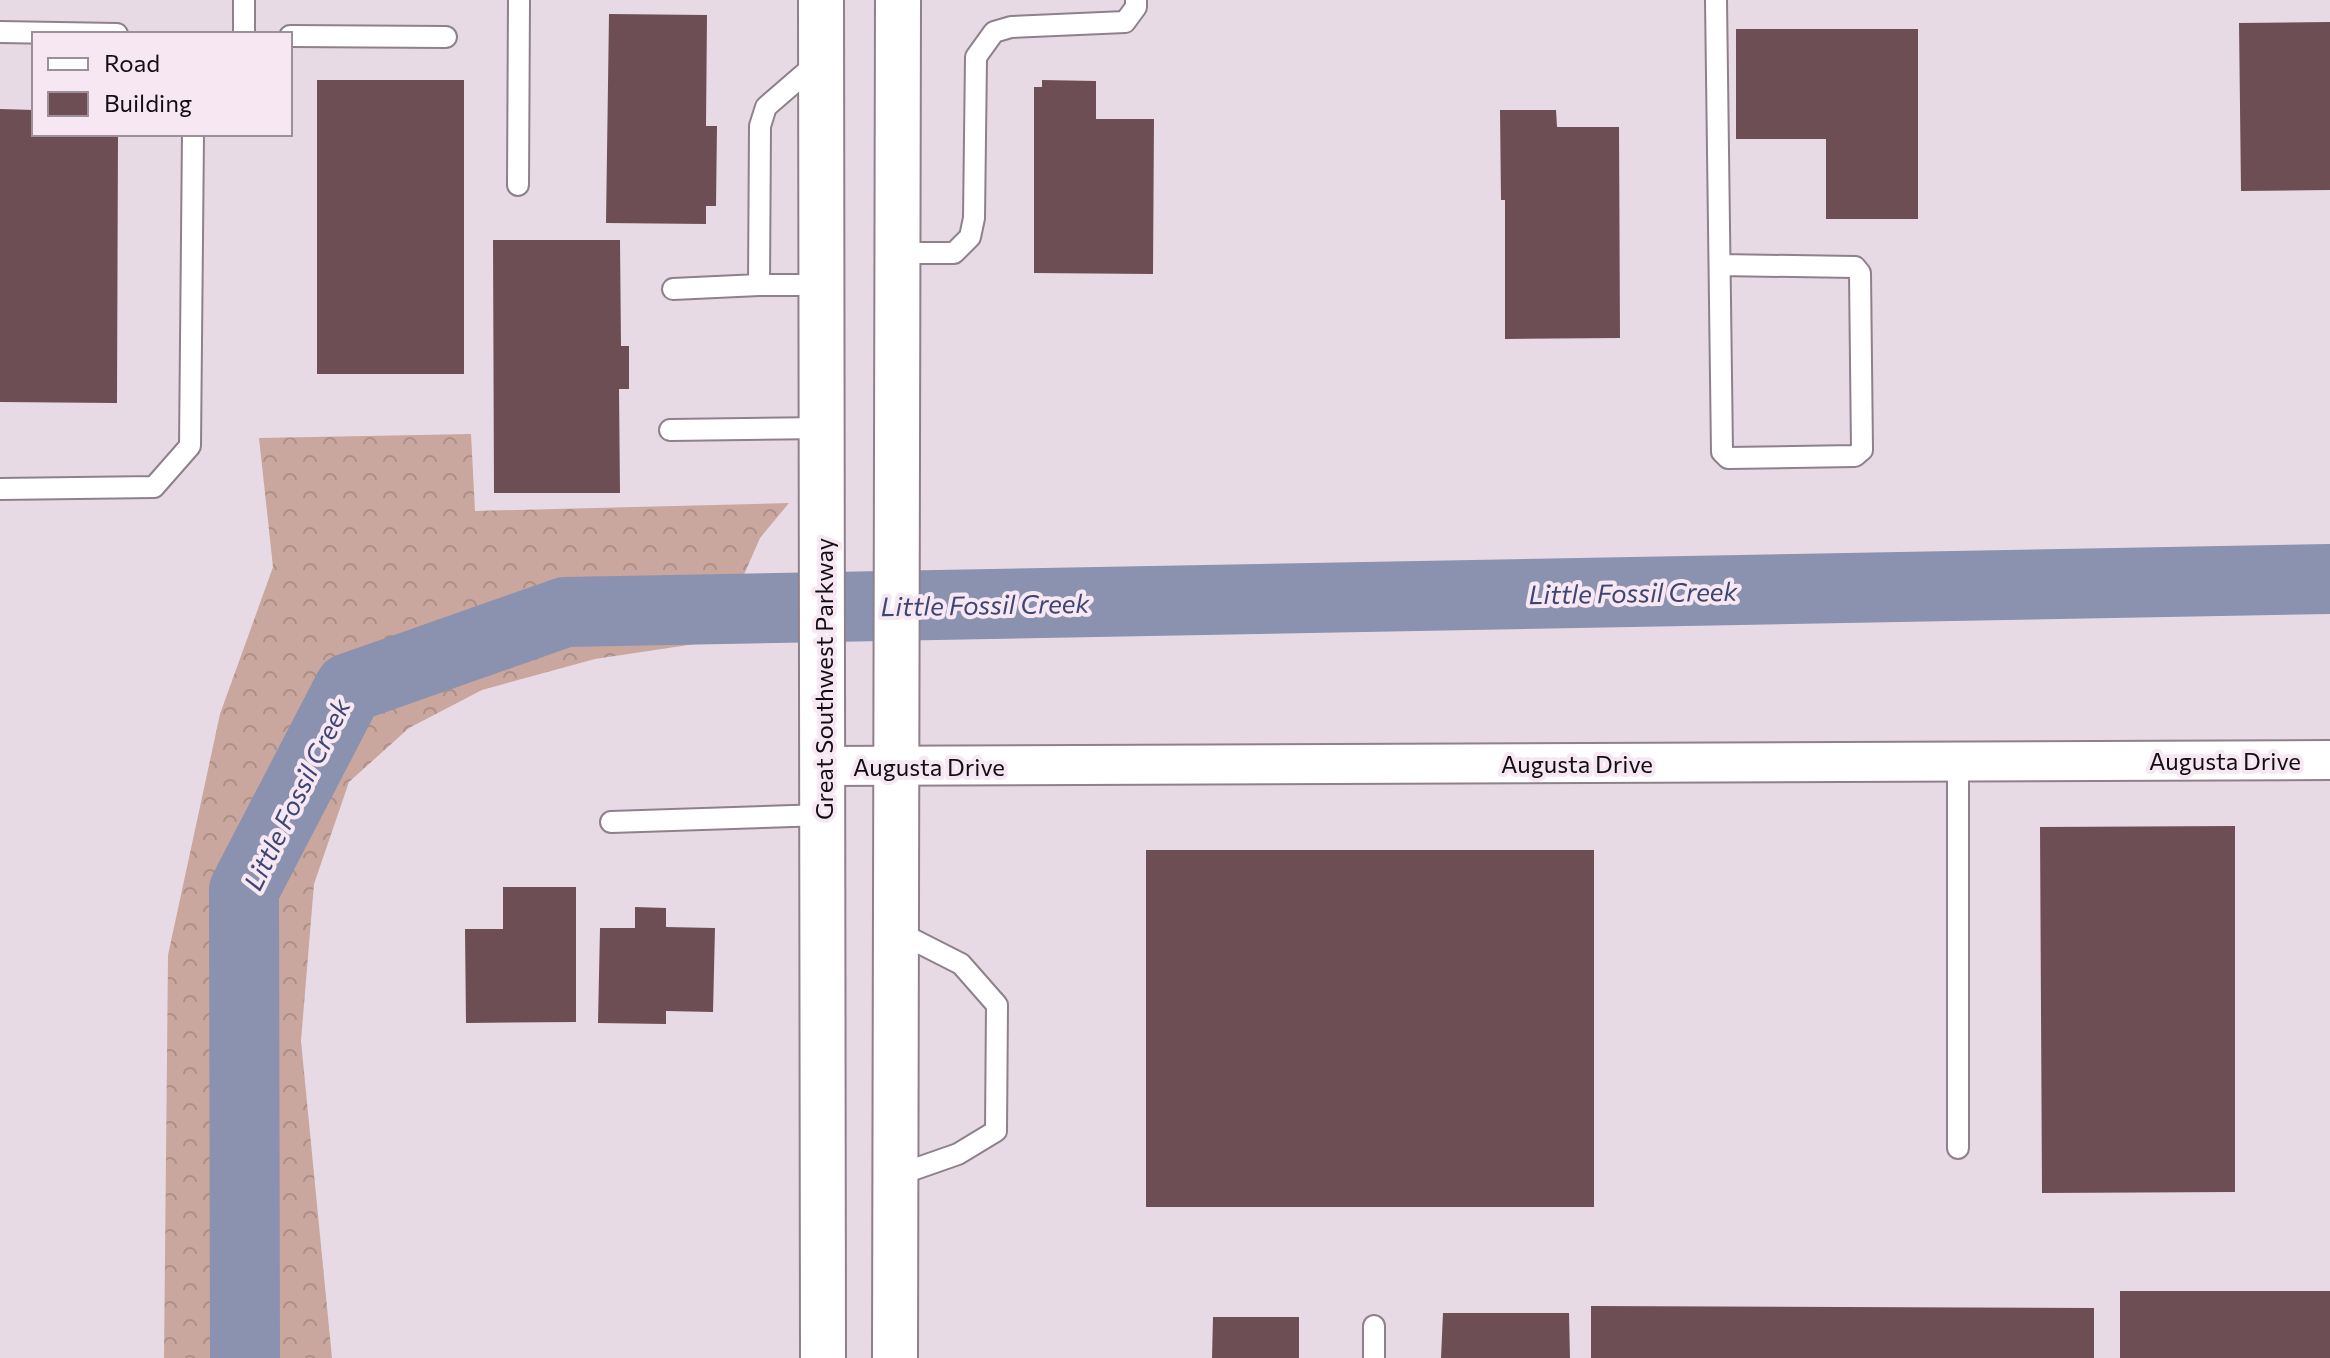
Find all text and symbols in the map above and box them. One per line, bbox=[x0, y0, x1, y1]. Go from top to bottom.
legend bbox=[32, 32, 292, 136]
text: Road bbox=[104, 48, 160, 77]
text: Building bbox=[104, 88, 192, 117]
street label: Great Southwest Parkway bbox=[809, 538, 838, 820]
water label: Little Fossil Creek bbox=[1528, 575, 1739, 609]
water label: Little Fossil Creek bbox=[880, 587, 1091, 621]
water label: Little Fossil Creek bbox=[236, 692, 356, 895]
street label: Augusta Drive bbox=[2149, 746, 2301, 775]
street label: Augusta Drive bbox=[1501, 749, 1653, 778]
street label: Augusta Drive bbox=[853, 752, 1005, 781]

